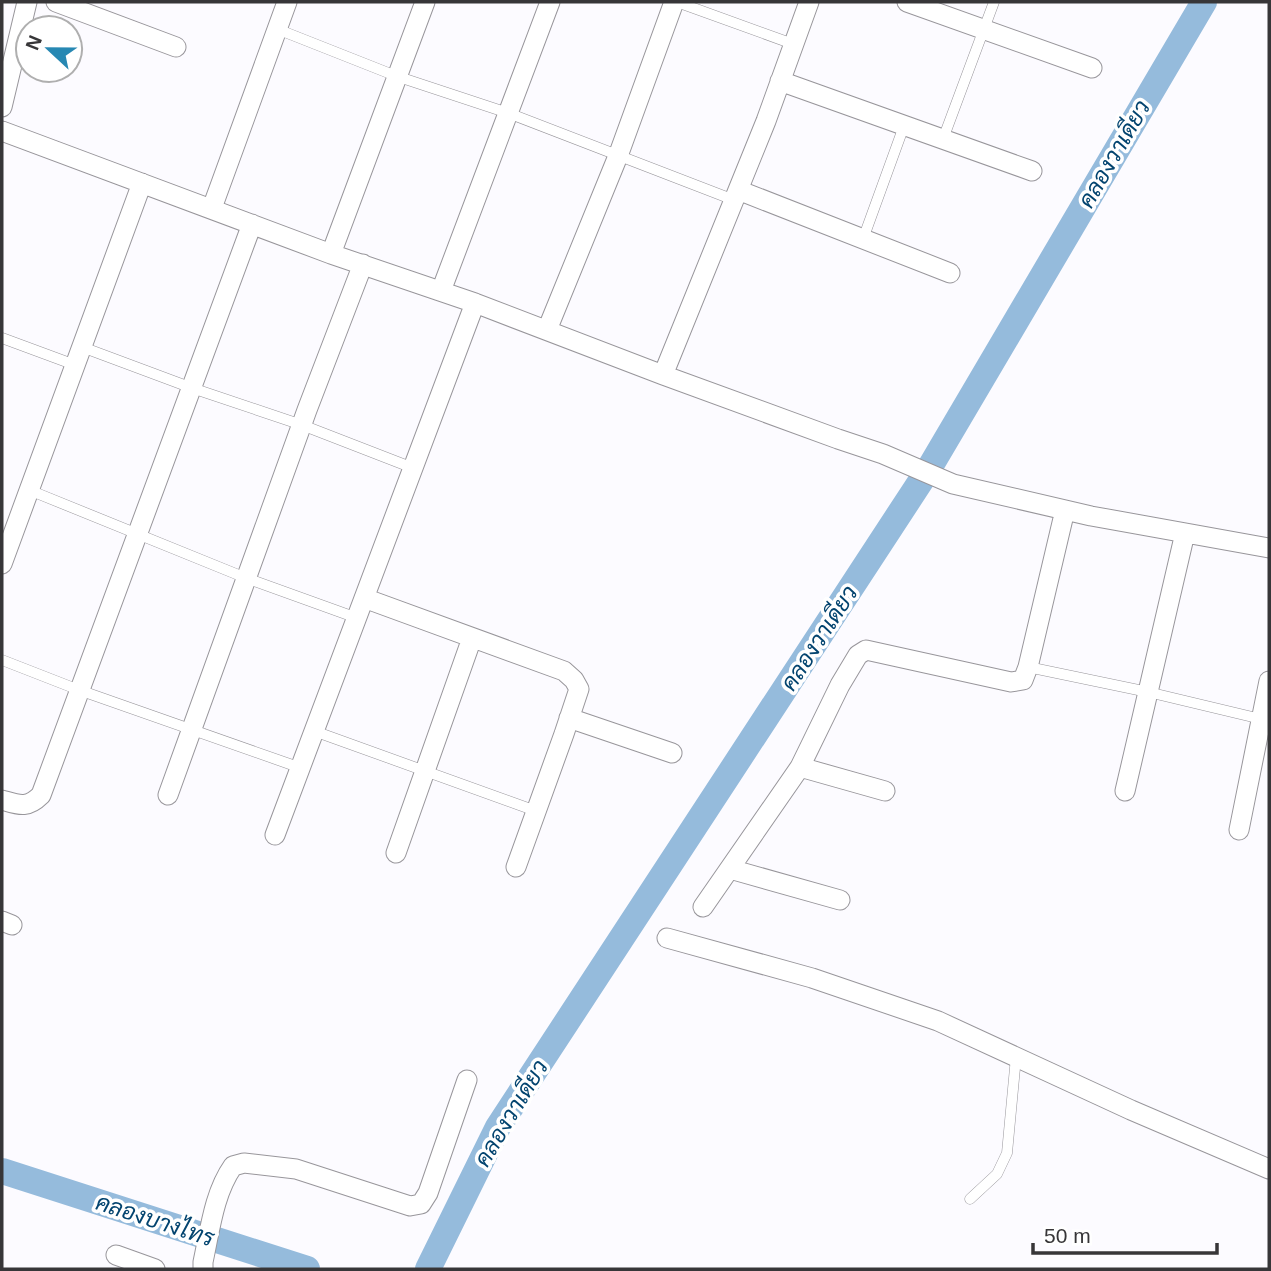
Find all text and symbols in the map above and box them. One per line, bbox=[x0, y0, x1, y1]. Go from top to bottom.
north arrow bbox=[14, 14, 84, 84]
text: N bbox=[21, 33, 46, 53]
water label: คลองวาเดียว bbox=[1071, 95, 1155, 212]
water label: คลองวาเดียว bbox=[774, 580, 863, 695]
water label: คลองวาเดียว bbox=[467, 1054, 553, 1171]
water label: คลองบางไทร bbox=[93, 1186, 219, 1252]
scale bar bbox=[1033, 1212, 1217, 1256]
text: 50 m bbox=[1044, 1224, 1091, 1247]

